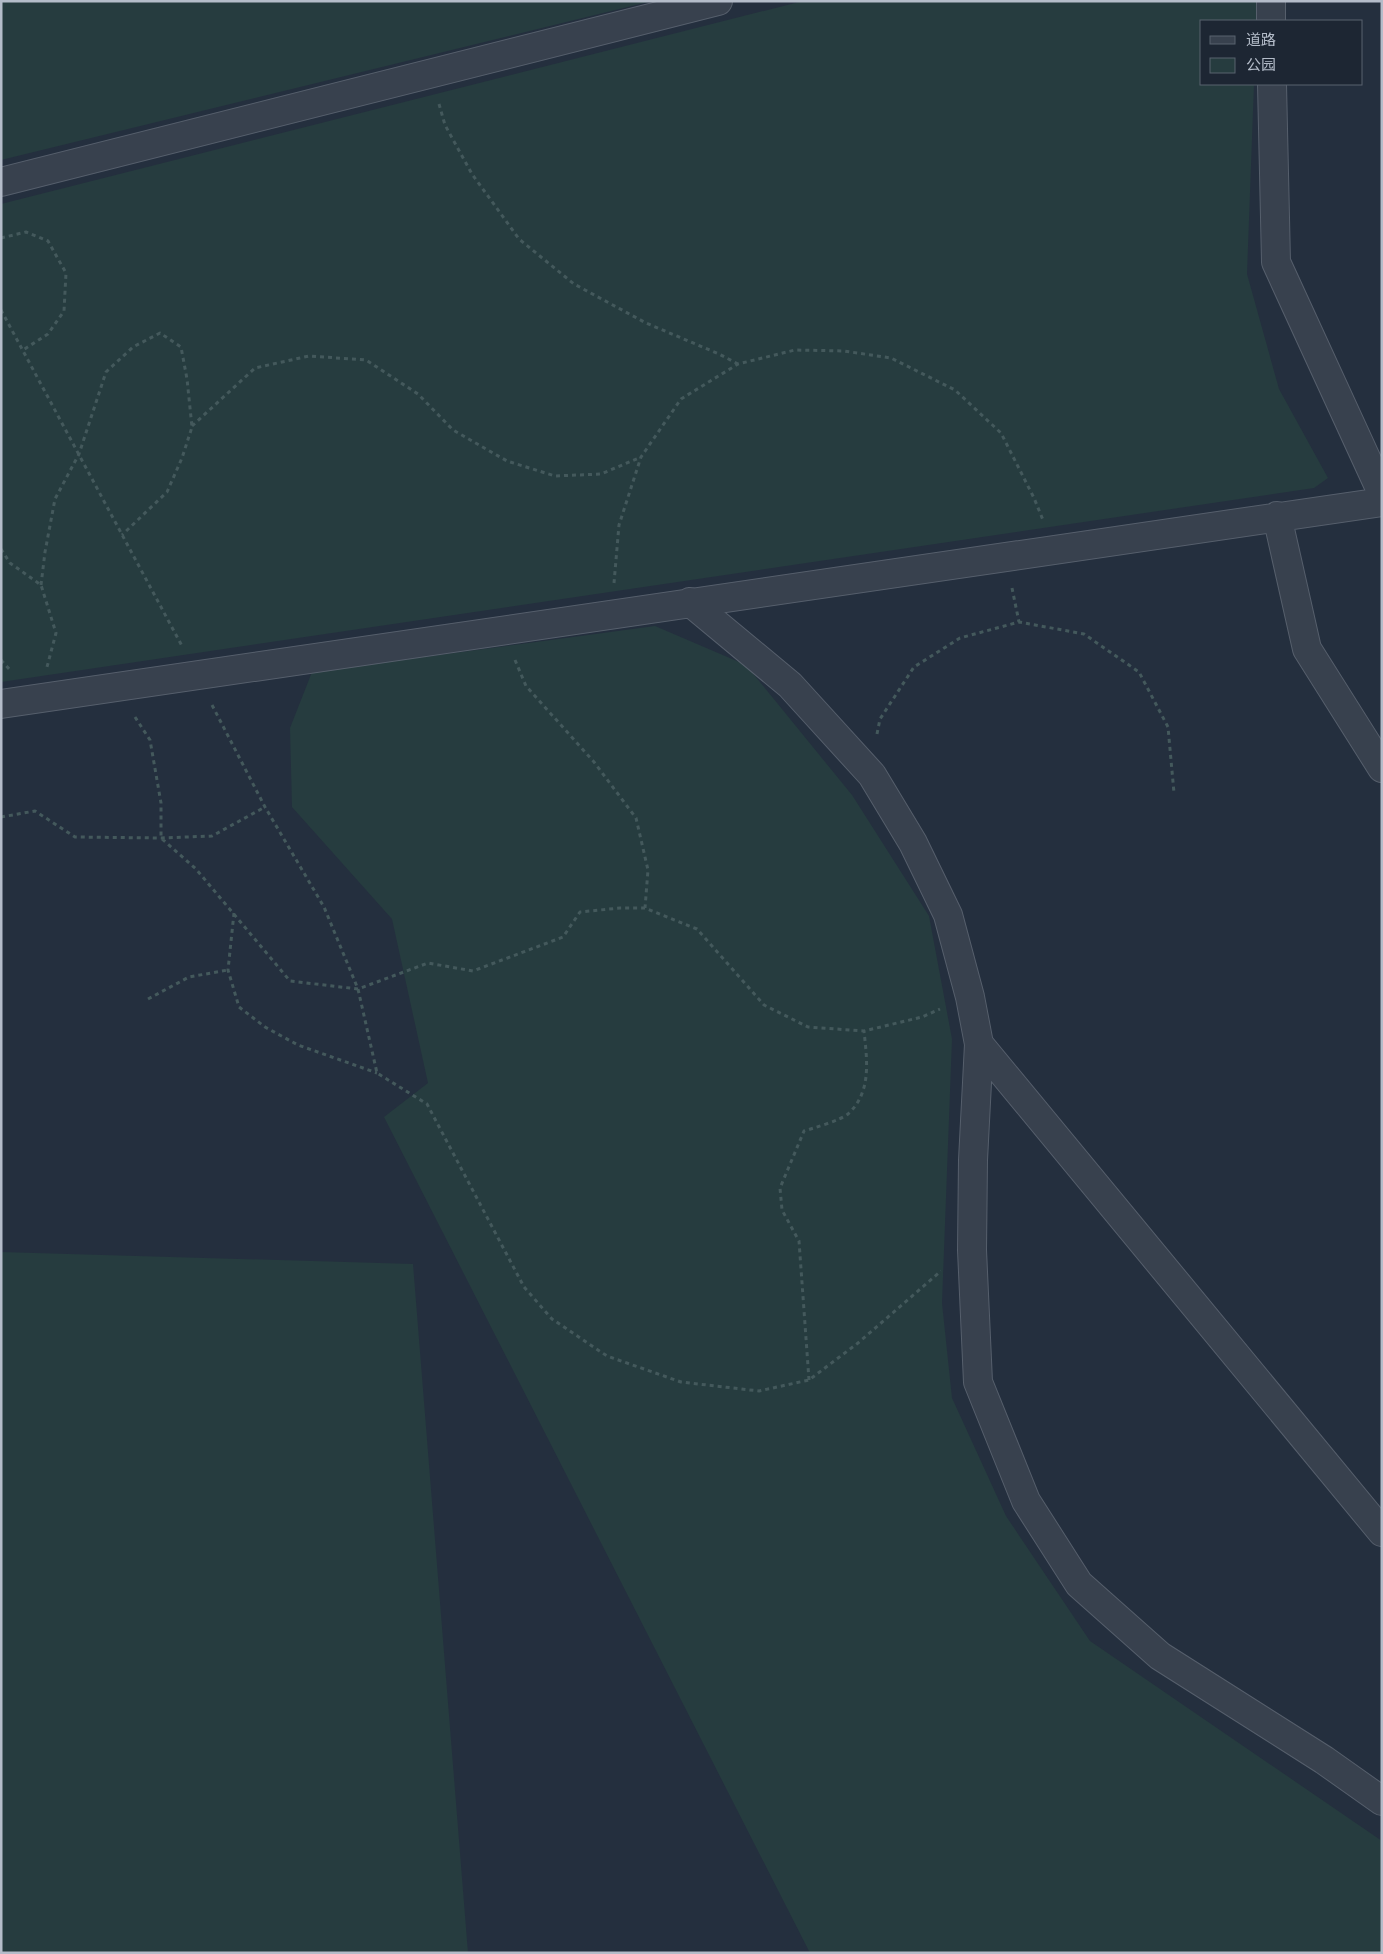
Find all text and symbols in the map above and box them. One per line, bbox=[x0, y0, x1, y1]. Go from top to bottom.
legend bbox=[1200, 20, 1363, 85]
text: 道路 bbox=[1246, 30, 1276, 49]
text: 公园 bbox=[1246, 55, 1276, 74]

